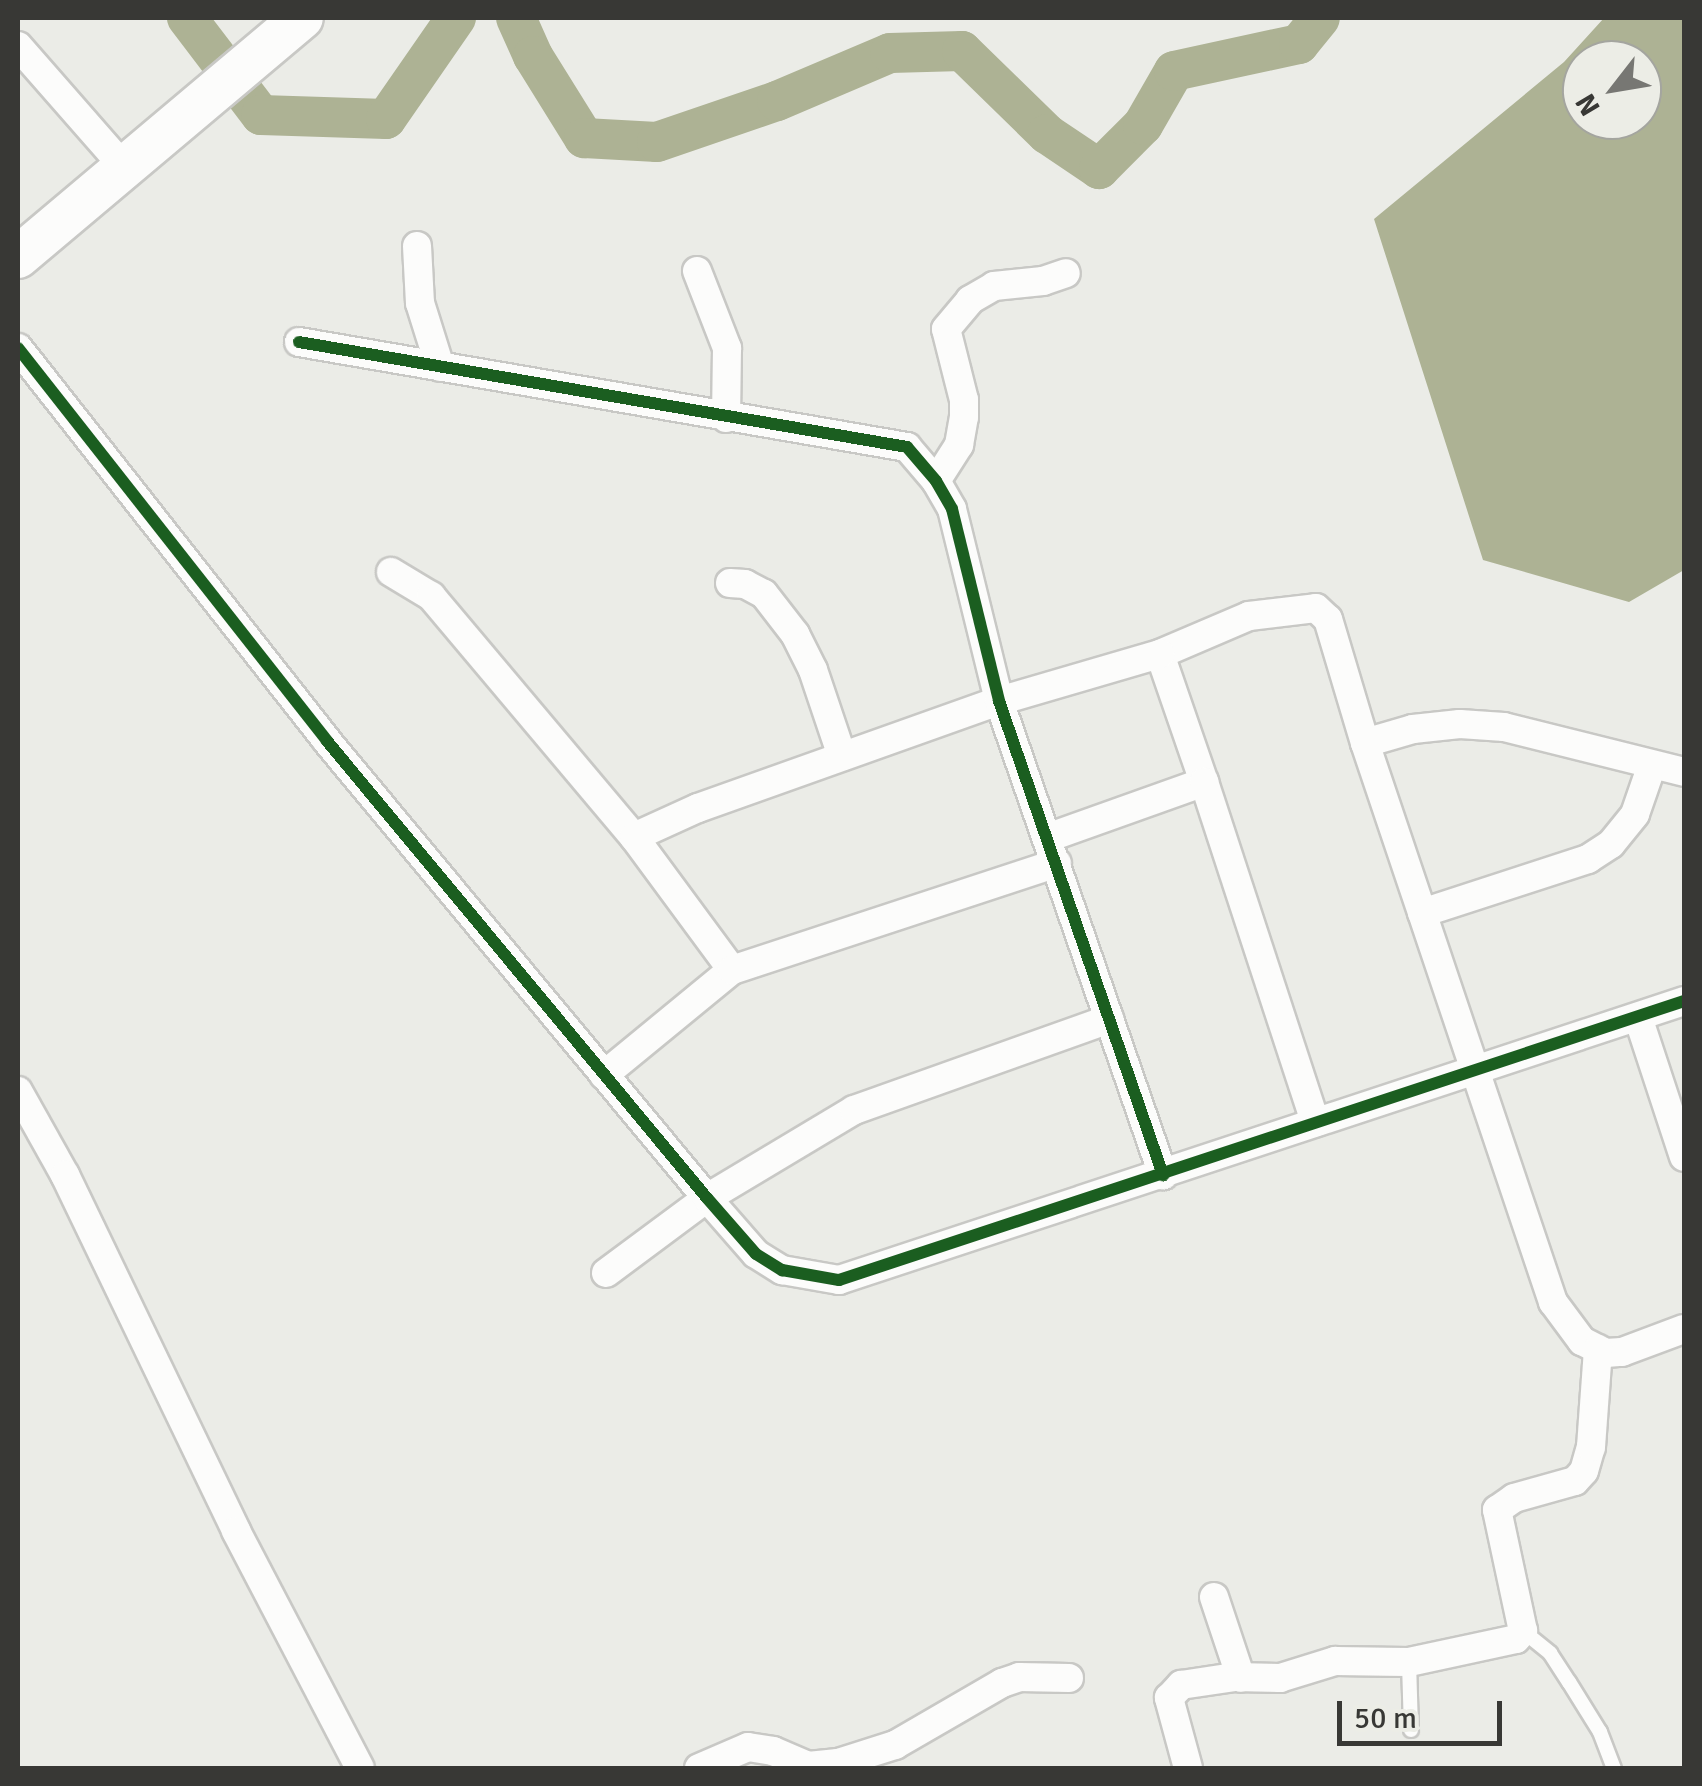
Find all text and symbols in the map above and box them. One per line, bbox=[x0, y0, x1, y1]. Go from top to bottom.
north arrow bbox=[1562, 40, 1662, 140]
text: N bbox=[1568, 87, 1608, 122]
scale bar bbox=[1342, 1681, 1507, 1743]
text: 50 m bbox=[1354, 1700, 1417, 1737]

